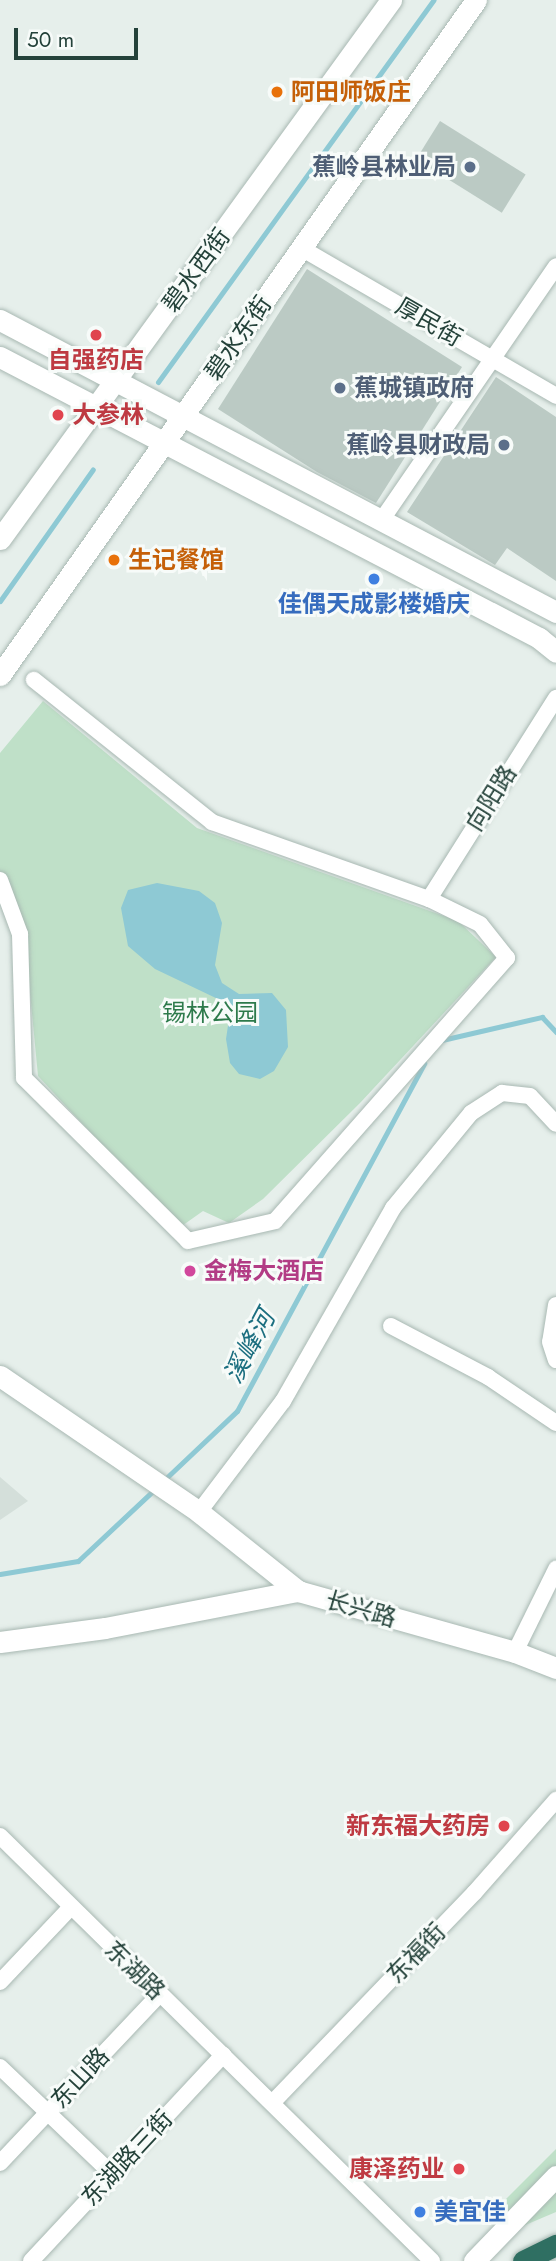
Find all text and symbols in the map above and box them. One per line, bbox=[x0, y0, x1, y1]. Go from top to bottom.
scale bar bbox=[18, 14, 142, 58]
text: 50 m bbox=[27, 25, 74, 55]
place label: 阿田师饭庄 bbox=[291, 78, 411, 106]
marker: 阿田师饭庄 bbox=[269, 84, 285, 100]
place label: 蕉岭县林业局 bbox=[312, 153, 456, 181]
marker: 蕉岭县林业局 bbox=[462, 159, 478, 175]
street label: 碧水西街 bbox=[156, 223, 236, 317]
street label: 碧水东街 bbox=[199, 290, 277, 386]
street label: 厚民街 bbox=[391, 292, 467, 352]
marker: 自强药店 bbox=[88, 327, 104, 343]
place label: 自强药店 bbox=[48, 346, 144, 374]
place label: 蕉城镇政府 bbox=[354, 374, 474, 402]
marker: 蕉城镇政府 bbox=[332, 380, 348, 396]
place label: 大参林 bbox=[72, 401, 144, 429]
marker: 大参林 bbox=[50, 407, 66, 423]
place label: 蕉岭县财政局 bbox=[346, 431, 490, 459]
marker: 蕉岭县财政局 bbox=[496, 437, 512, 453]
place label: 生记餐馆 bbox=[128, 546, 224, 574]
marker: 生记餐馆 bbox=[106, 552, 122, 568]
marker: 佳偶天成影楼婚庆 bbox=[366, 571, 382, 587]
place label: 佳偶天成影楼婚庆 bbox=[278, 590, 470, 618]
street label: 向阳路 bbox=[460, 760, 522, 836]
park label: 锡林公园 bbox=[162, 999, 258, 1027]
place label: 金梅大酒店 bbox=[204, 1257, 324, 1285]
marker: 金梅大酒店 bbox=[182, 1263, 198, 1279]
water label: 溪峰河 bbox=[218, 1305, 282, 1389]
street label: 长兴路 bbox=[322, 1585, 400, 1633]
place label: 新东福大药房 bbox=[346, 1812, 490, 1840]
marker: 新东福大药房 bbox=[496, 1818, 512, 1834]
street label: 东福街 bbox=[381, 1917, 451, 1989]
street label: 东湖路 bbox=[99, 1935, 171, 2005]
street label: 东山路 bbox=[45, 2042, 115, 2114]
street label: 东湖路三街 bbox=[76, 2104, 178, 2212]
place label: 康泽药业 bbox=[349, 2155, 445, 2183]
marker: 康泽药业 bbox=[451, 2161, 467, 2177]
place label: 美宜佳 bbox=[434, 2198, 506, 2226]
marker: 美宜佳 bbox=[412, 2204, 428, 2220]

